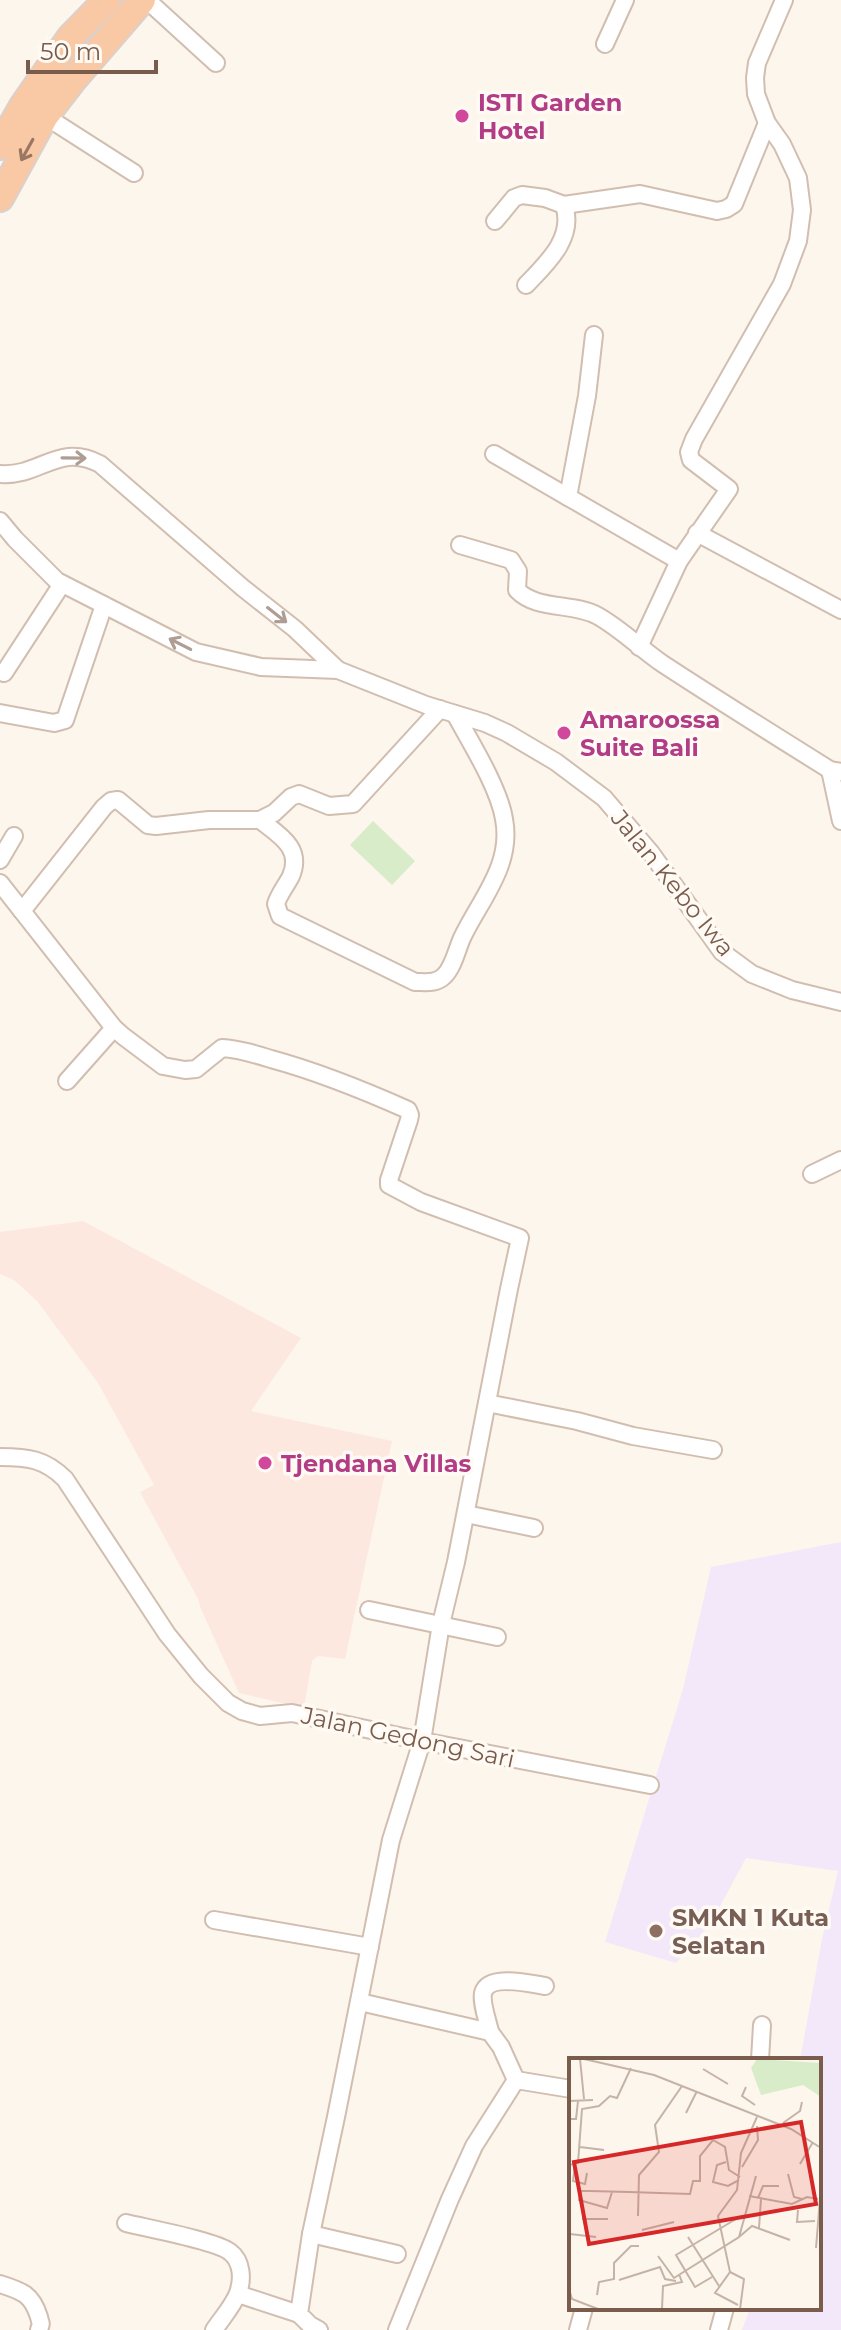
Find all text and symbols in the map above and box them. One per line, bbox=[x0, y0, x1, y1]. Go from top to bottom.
scale bar bbox=[28, 24, 156, 74]
text: 50 m bbox=[40, 37, 101, 66]
place label: ISTI Garden Hotel bbox=[478, 88, 622, 145]
marker: ISTI Garden Hotel bbox=[453, 107, 471, 125]
one-way arrow bbox=[18, 137, 34, 161]
one-way arrow bbox=[61, 451, 87, 466]
one-way arrow bbox=[266, 606, 287, 624]
one-way arrow bbox=[168, 635, 192, 651]
place label: Amaroossa Suite Bali bbox=[579, 705, 720, 762]
marker: Amaroossa Suite Bali bbox=[555, 724, 573, 742]
street label: Jalan Kebo Iwa bbox=[604, 803, 741, 962]
place label: Tjendana Villas bbox=[281, 1449, 472, 1478]
marker: Tjendana Villas bbox=[256, 1454, 274, 1472]
street label: Jalan Gedong Sari bbox=[298, 1700, 517, 1774]
place label: SMKN 1 Kuta Selatan bbox=[672, 1903, 829, 1960]
marker: SMKN 1 Kuta Selatan bbox=[647, 1922, 665, 1940]
inset map bbox=[569, 2058, 821, 2310]

